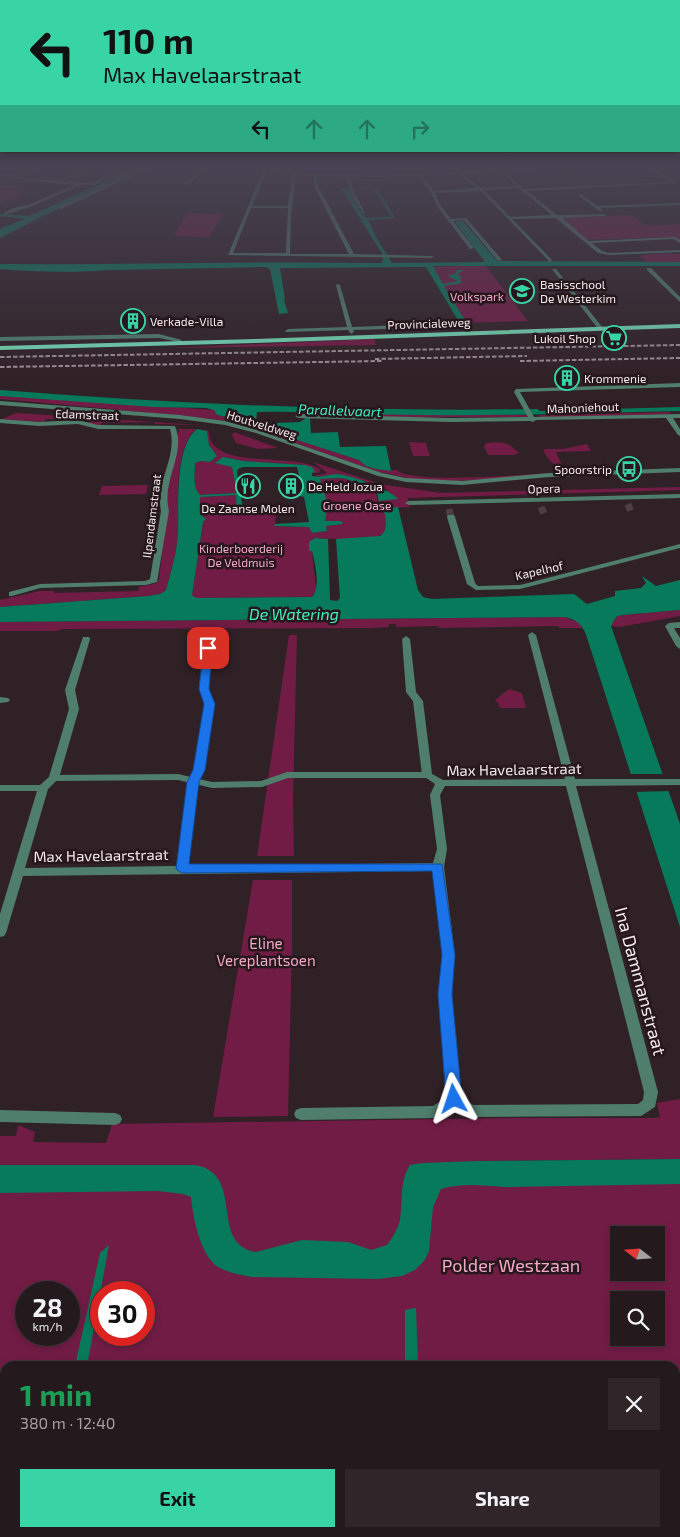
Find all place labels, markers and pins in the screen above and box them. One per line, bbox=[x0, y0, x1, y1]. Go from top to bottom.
place label: Basisschool De Westerkim bbox=[540, 277, 616, 305]
school or university icon: Basisschool De Westerkim bbox=[509, 278, 535, 304]
building icon: Verkade-Villa bbox=[120, 308, 146, 334]
place label: Verkade-Villa bbox=[150, 314, 223, 328]
supermarket icon: Lukoil Shop bbox=[601, 325, 627, 351]
place label: Lukoil Shop bbox=[534, 331, 596, 345]
building icon: Krommenie bbox=[554, 365, 580, 391]
place label: Krommenie bbox=[584, 371, 646, 385]
bus stop icon: Spoorstrip bbox=[616, 456, 642, 482]
place label: Spoorstrip bbox=[554, 462, 612, 476]
restaurant icon: De Zaanse Molen bbox=[235, 473, 261, 499]
building icon: De Held Jozua bbox=[278, 473, 304, 499]
place label: De Held Jozua bbox=[308, 479, 383, 493]
place label: De Zaanse Molen bbox=[201, 501, 295, 515]
pin bbox=[187, 627, 229, 669]

